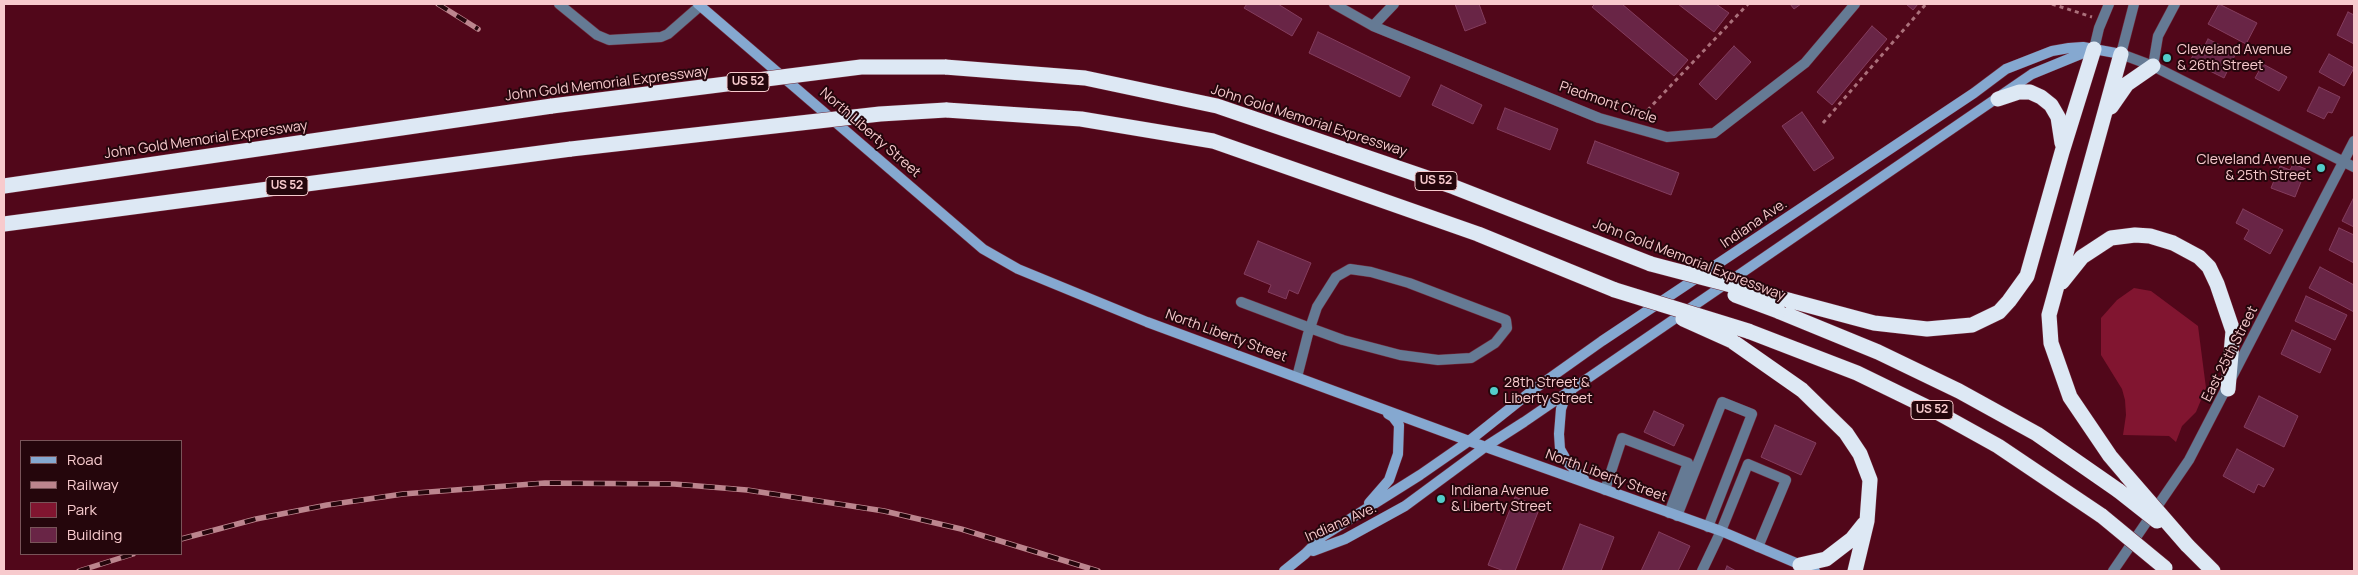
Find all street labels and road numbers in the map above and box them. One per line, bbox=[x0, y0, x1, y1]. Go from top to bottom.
street label: John Gold Memorial Expressway bbox=[504, 63, 710, 105]
road number: US 52 bbox=[727, 72, 769, 91]
street label: Piedmont Circle bbox=[1557, 78, 1659, 128]
street label: John Gold Memorial Expressway bbox=[1209, 81, 1409, 161]
street label: North Liberty Street bbox=[816, 85, 924, 181]
street label: John Gold Memorial Expressway bbox=[103, 117, 309, 163]
road number: US 52 bbox=[1415, 172, 1457, 190]
road number: US 52 bbox=[266, 177, 308, 196]
street label: Indiana Ave. bbox=[1718, 196, 1790, 252]
street label: John Gold Memorial Expressway bbox=[1590, 215, 1788, 305]
street label: East 25th Street bbox=[2199, 303, 2261, 405]
street label: North Liberty Street bbox=[1163, 306, 1289, 366]
road number: US 52 bbox=[1911, 400, 1953, 420]
street label: North Liberty Street bbox=[1543, 446, 1669, 506]
street label: Indiana Ave. bbox=[1303, 500, 1379, 546]

